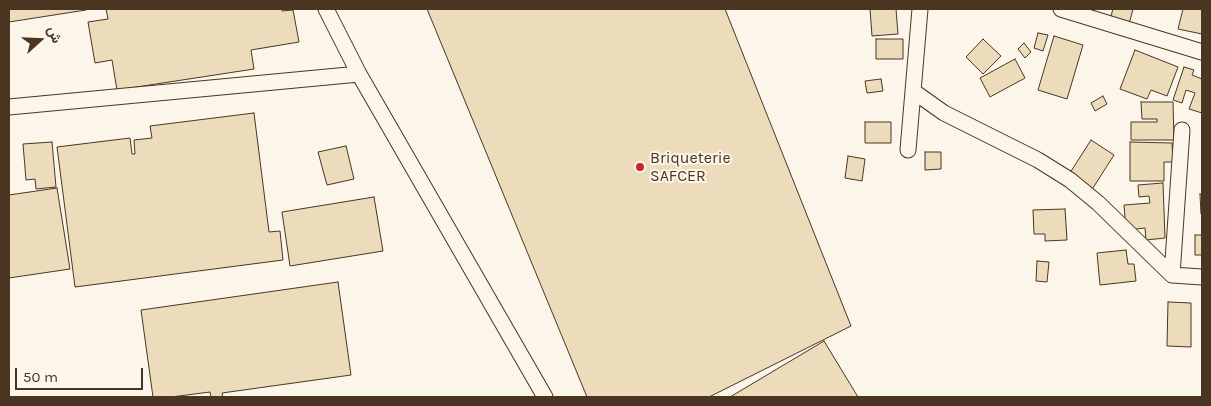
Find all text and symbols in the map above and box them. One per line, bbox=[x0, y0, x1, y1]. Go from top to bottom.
north arrow bbox=[15, 15, 65, 65]
text: ش bbox=[44, 24, 65, 46]
place label: Briqueterie SAFCER bbox=[650, 148, 731, 186]
marker: Briqueterie SAFCER bbox=[634, 161, 646, 173]
scale bar bbox=[18, 358, 145, 390]
text: 50 m bbox=[23, 368, 58, 386]

